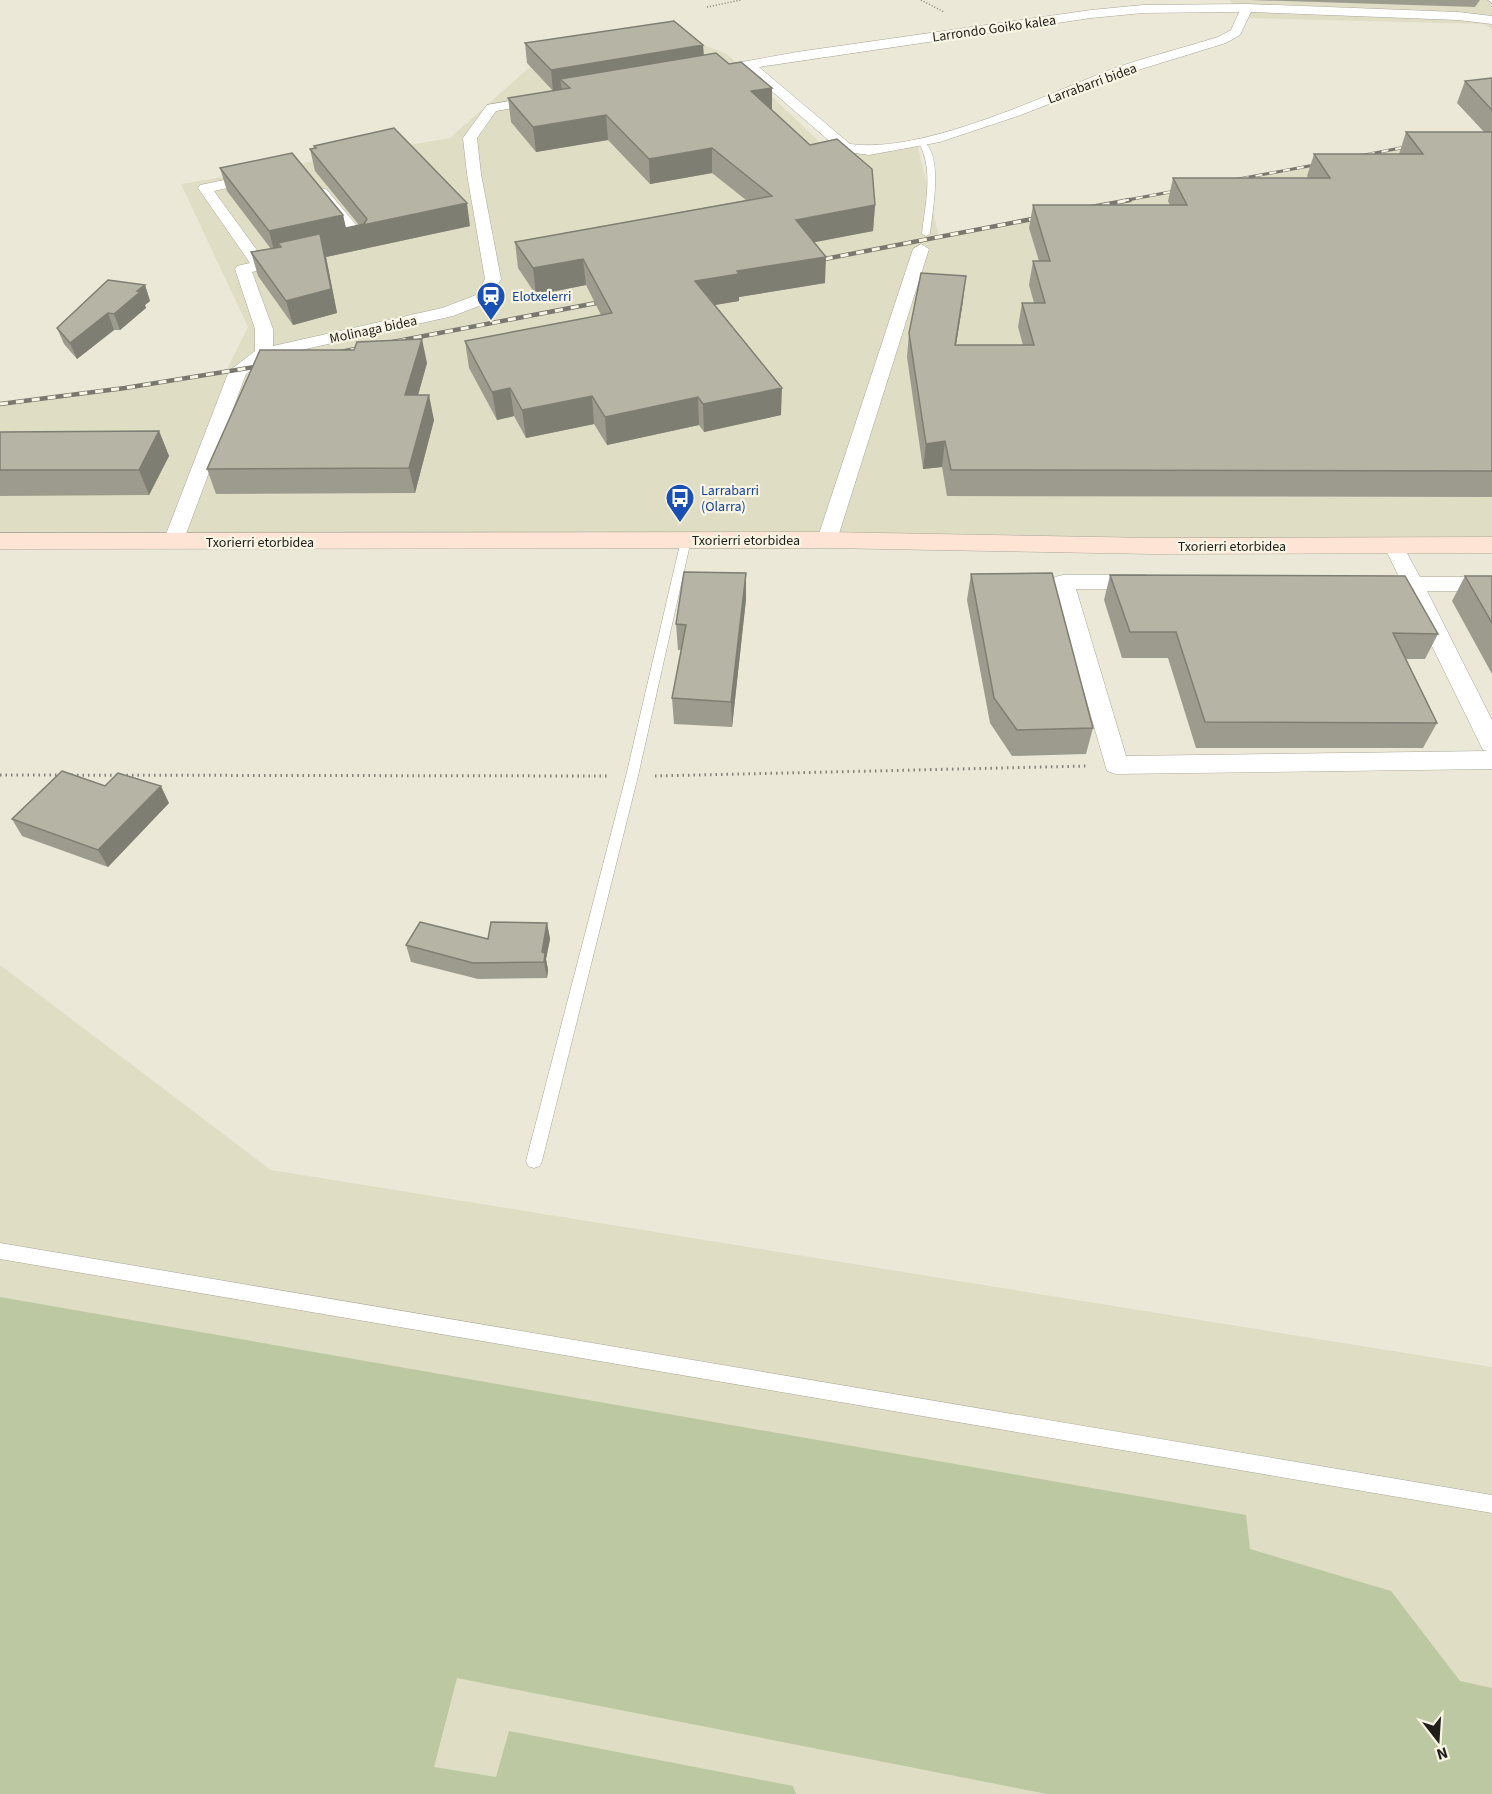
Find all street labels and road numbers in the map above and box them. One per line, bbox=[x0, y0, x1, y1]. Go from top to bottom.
street label: Larrondo Goiko kalea bbox=[931, 10, 1057, 48]
street label: Larrabarri bidea bbox=[1045, 59, 1140, 109]
street label: Molinaga bidea bbox=[328, 311, 419, 349]
street label: Txorierri etorbidea bbox=[692, 531, 800, 551]
street label: Txorierri etorbidea bbox=[206, 533, 314, 553]
street label: Txorierri etorbidea bbox=[1178, 537, 1286, 557]

